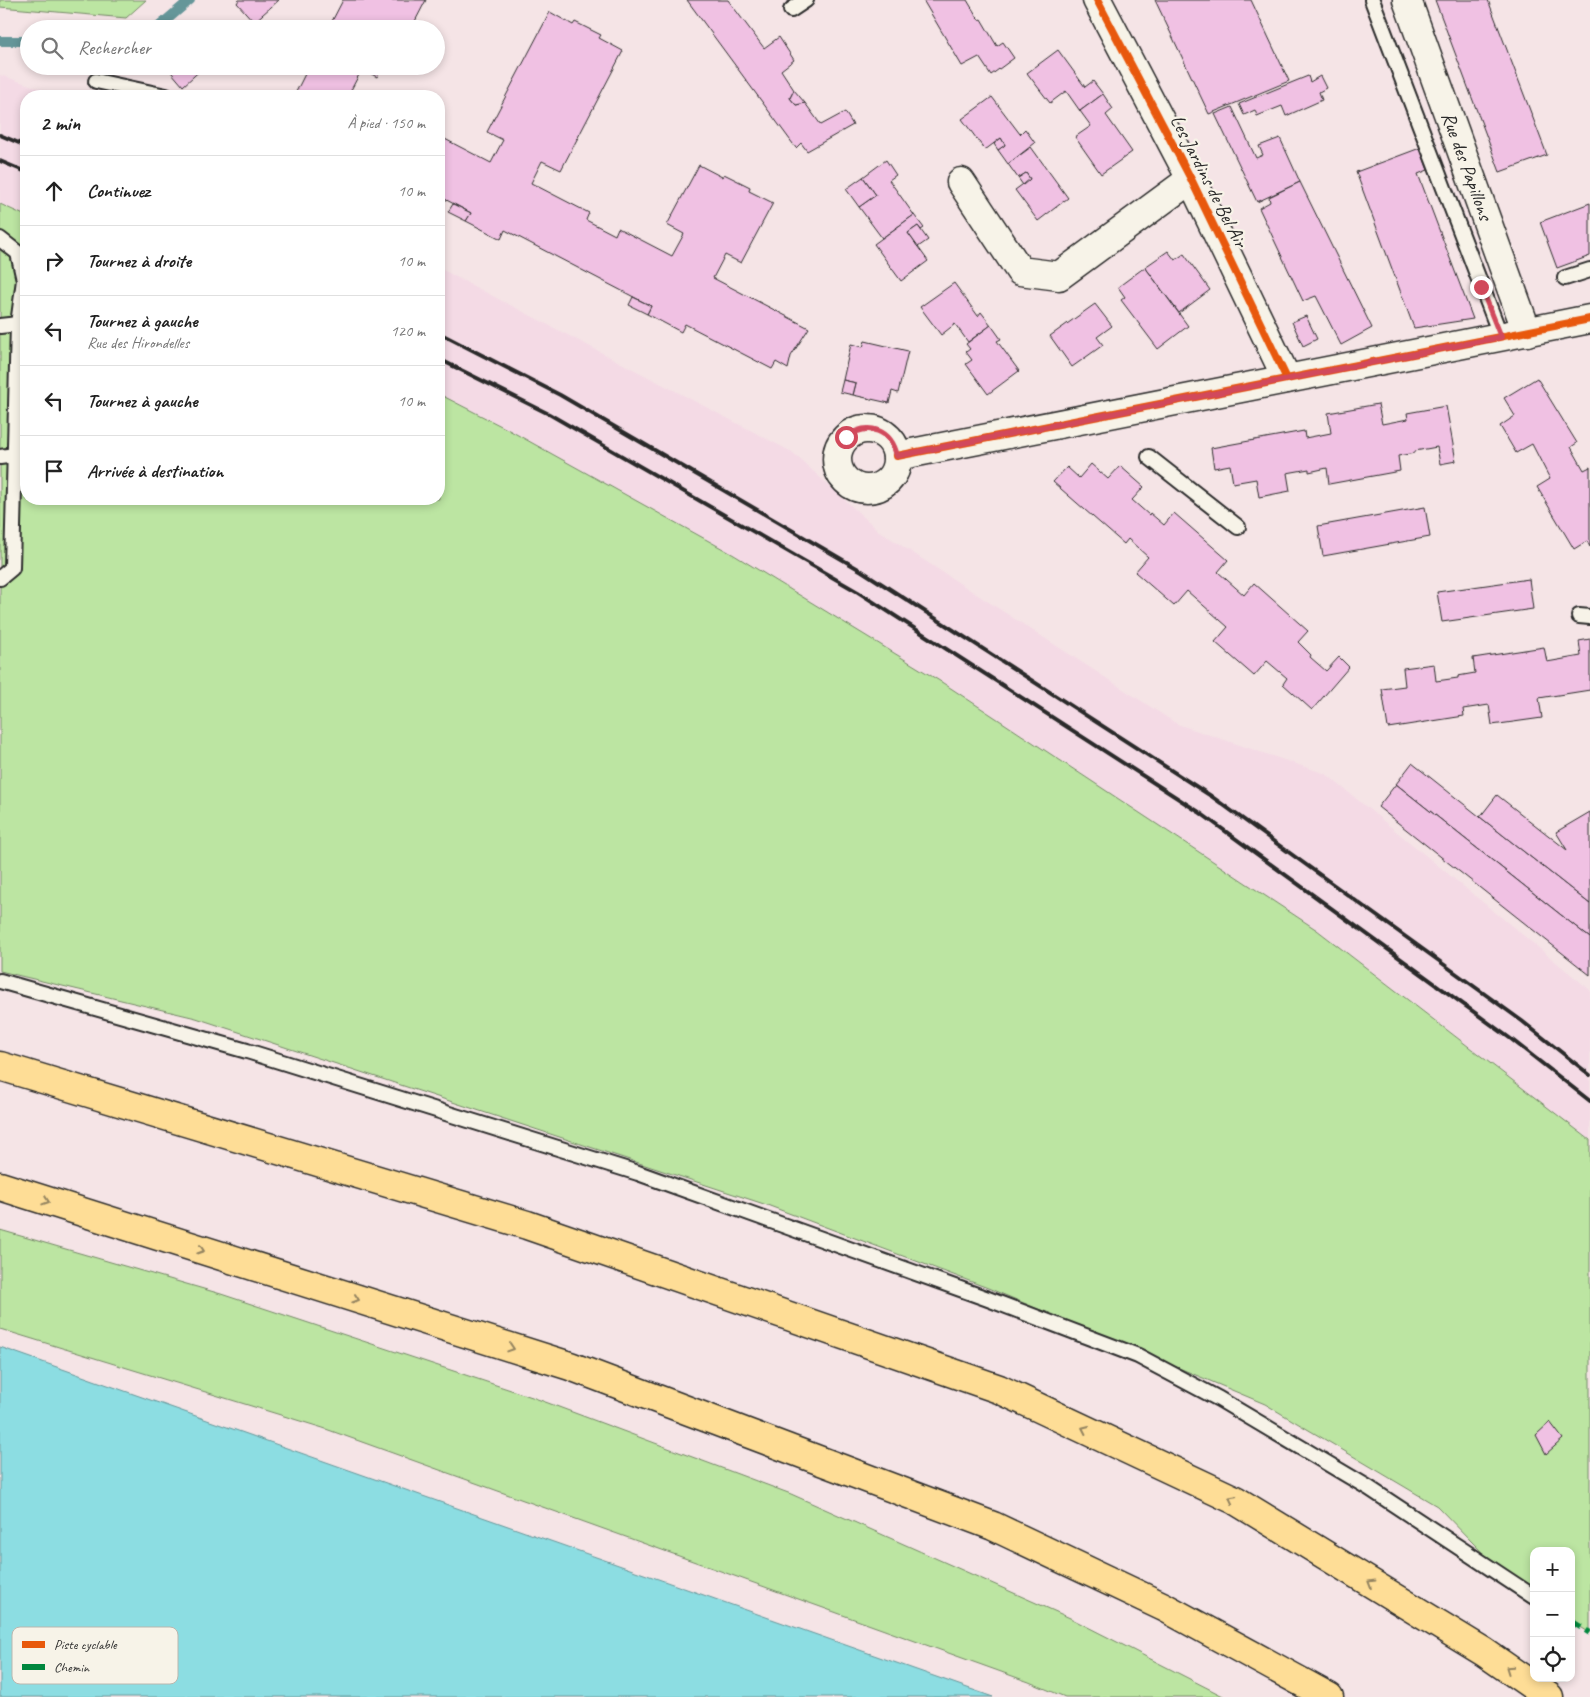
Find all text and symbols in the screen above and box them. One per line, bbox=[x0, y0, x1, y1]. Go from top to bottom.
search box bbox=[20, 20, 445, 75]
icon: search bbox=[38, 34, 66, 62]
text: Rechercher bbox=[78, 36, 151, 60]
street label: Rue des Papillons bbox=[1436, 109, 1499, 225]
text: 2 min bbox=[40, 110, 80, 136]
street label: Les Jardins de Bel Air bbox=[1165, 110, 1254, 253]
text: À pied · 150 m bbox=[347, 113, 425, 133]
icon: ahead bbox=[40, 177, 68, 205]
text: Continuez bbox=[87, 179, 150, 203]
text: 10 m bbox=[398, 181, 425, 201]
icon: right bbox=[40, 247, 68, 275]
text: Tournez à droite bbox=[87, 249, 191, 273]
text: 10 m bbox=[398, 251, 425, 271]
route end bbox=[1470, 276, 1493, 299]
text: Tournez à gauche bbox=[87, 309, 198, 333]
icon: left bbox=[40, 317, 68, 345]
text: 120 m bbox=[391, 321, 425, 341]
text: Rue des Hirondelles bbox=[87, 333, 189, 353]
icon: left bbox=[40, 387, 68, 415]
text: Tournez à gauche bbox=[87, 389, 198, 413]
text: 10 m bbox=[398, 391, 425, 411]
route start bbox=[835, 426, 858, 449]
icon: arrive bbox=[40, 457, 68, 485]
text: Arrivée à destination bbox=[87, 459, 223, 483]
one-way arrow bbox=[42, 1195, 50, 1205]
one-way arrow bbox=[197, 1244, 205, 1254]
one-way arrow bbox=[352, 1293, 360, 1303]
one-way arrow bbox=[507, 1342, 515, 1352]
one-way arrow bbox=[1081, 1425, 1090, 1436]
one-way arrow bbox=[1228, 1495, 1237, 1505]
map controls bbox=[1530, 1547, 1575, 1682]
button: + bbox=[1530, 1547, 1575, 1592]
one-way arrow bbox=[1367, 1580, 1376, 1590]
button: − bbox=[1530, 1592, 1575, 1637]
legend bbox=[12, 1627, 178, 1684]
text: Piste cyclable bbox=[54, 1636, 118, 1653]
button: locate bbox=[1530, 1637, 1575, 1682]
text: Chemin bbox=[54, 1659, 90, 1676]
one-way arrow bbox=[1505, 1666, 1514, 1675]

